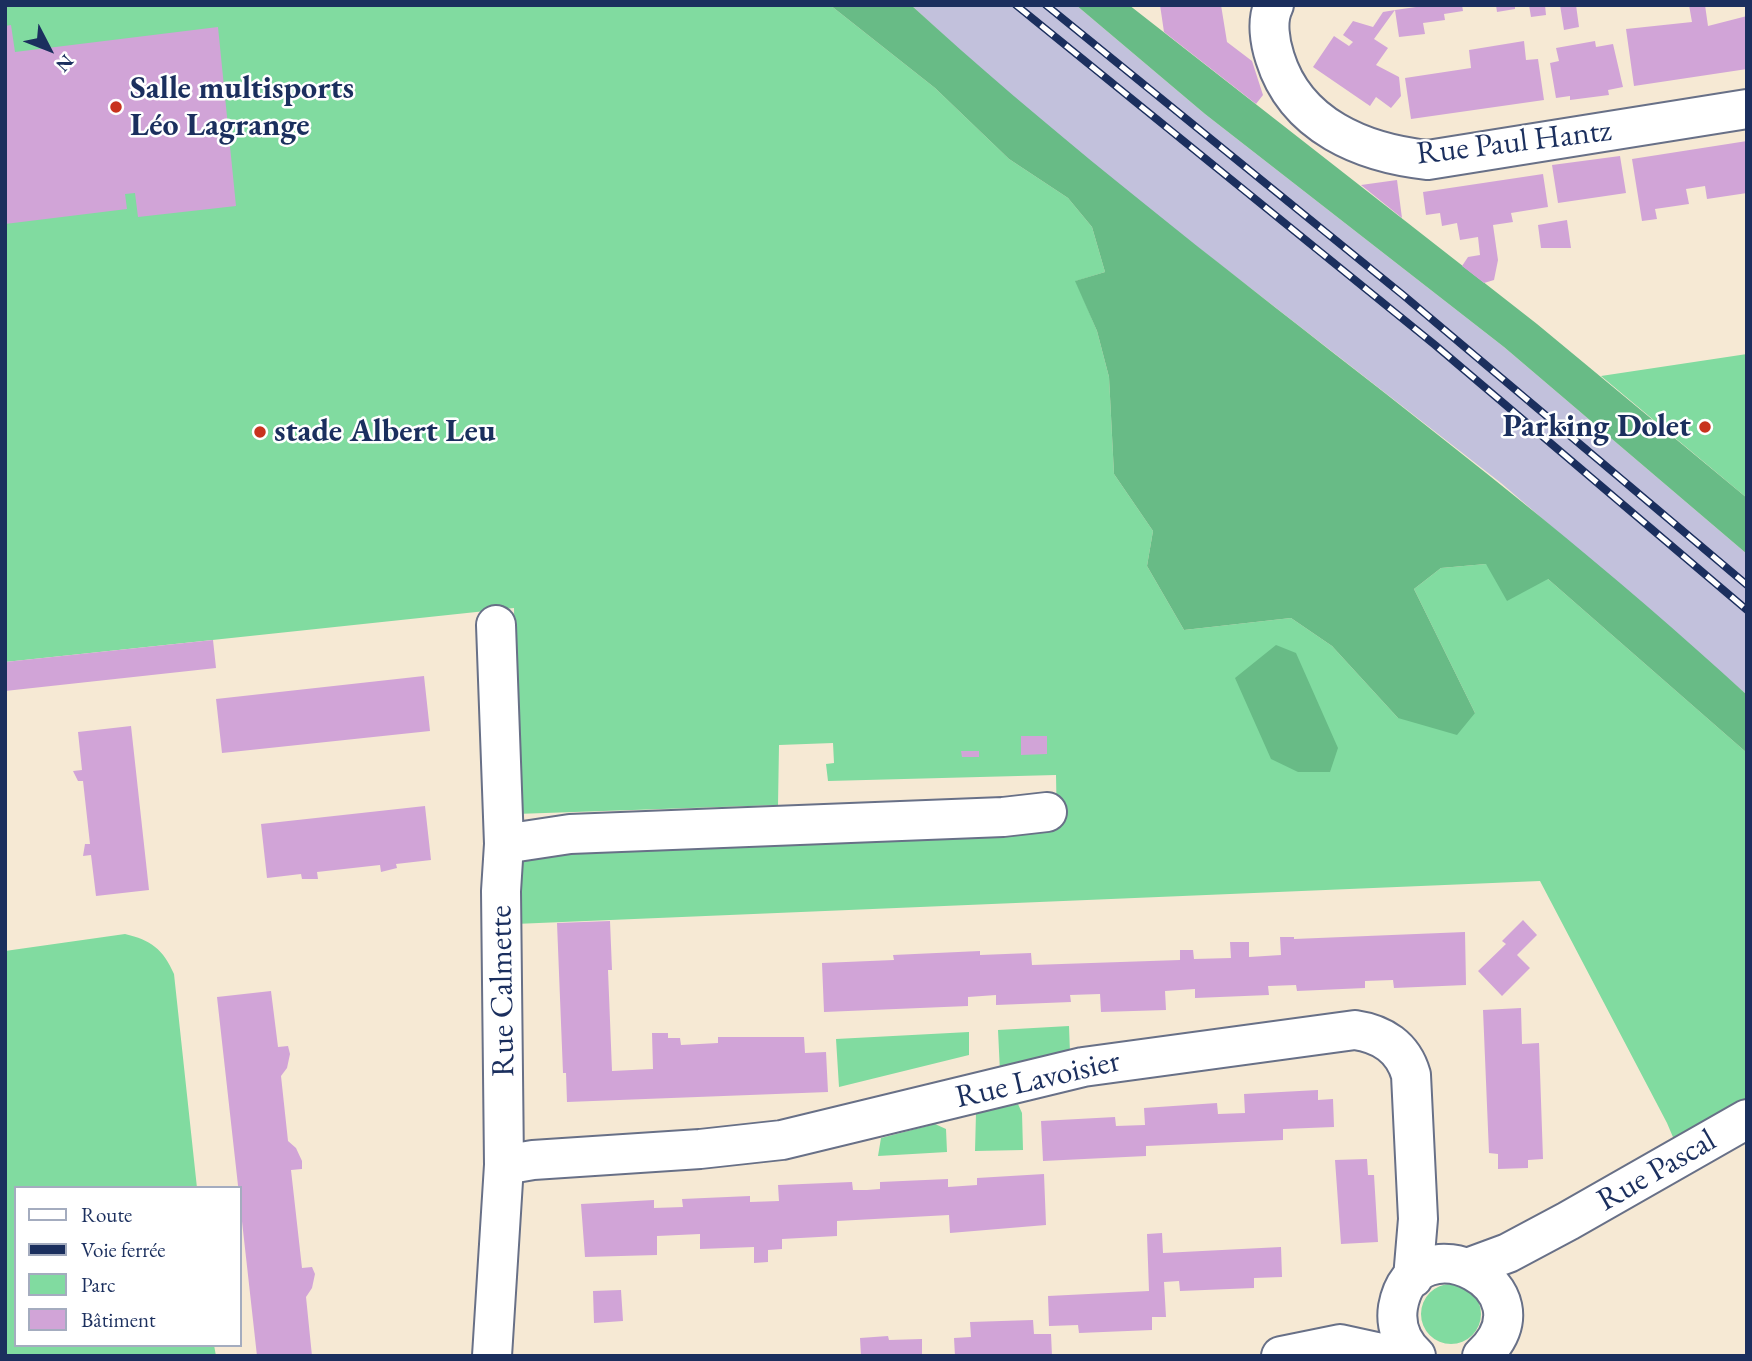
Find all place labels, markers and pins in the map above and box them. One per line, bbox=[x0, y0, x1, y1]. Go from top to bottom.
place label: Salle multisports Léo Lagrange bbox=[130, 70, 354, 145]
marker: Salle multisports Léo Lagrange bbox=[108, 99, 124, 115]
place label: Parking Dolet bbox=[1502, 408, 1691, 446]
place label: stade Albert Leu bbox=[274, 413, 496, 451]
marker: Parking Dolet bbox=[1697, 419, 1713, 435]
marker: stade Albert Leu bbox=[252, 424, 268, 440]

